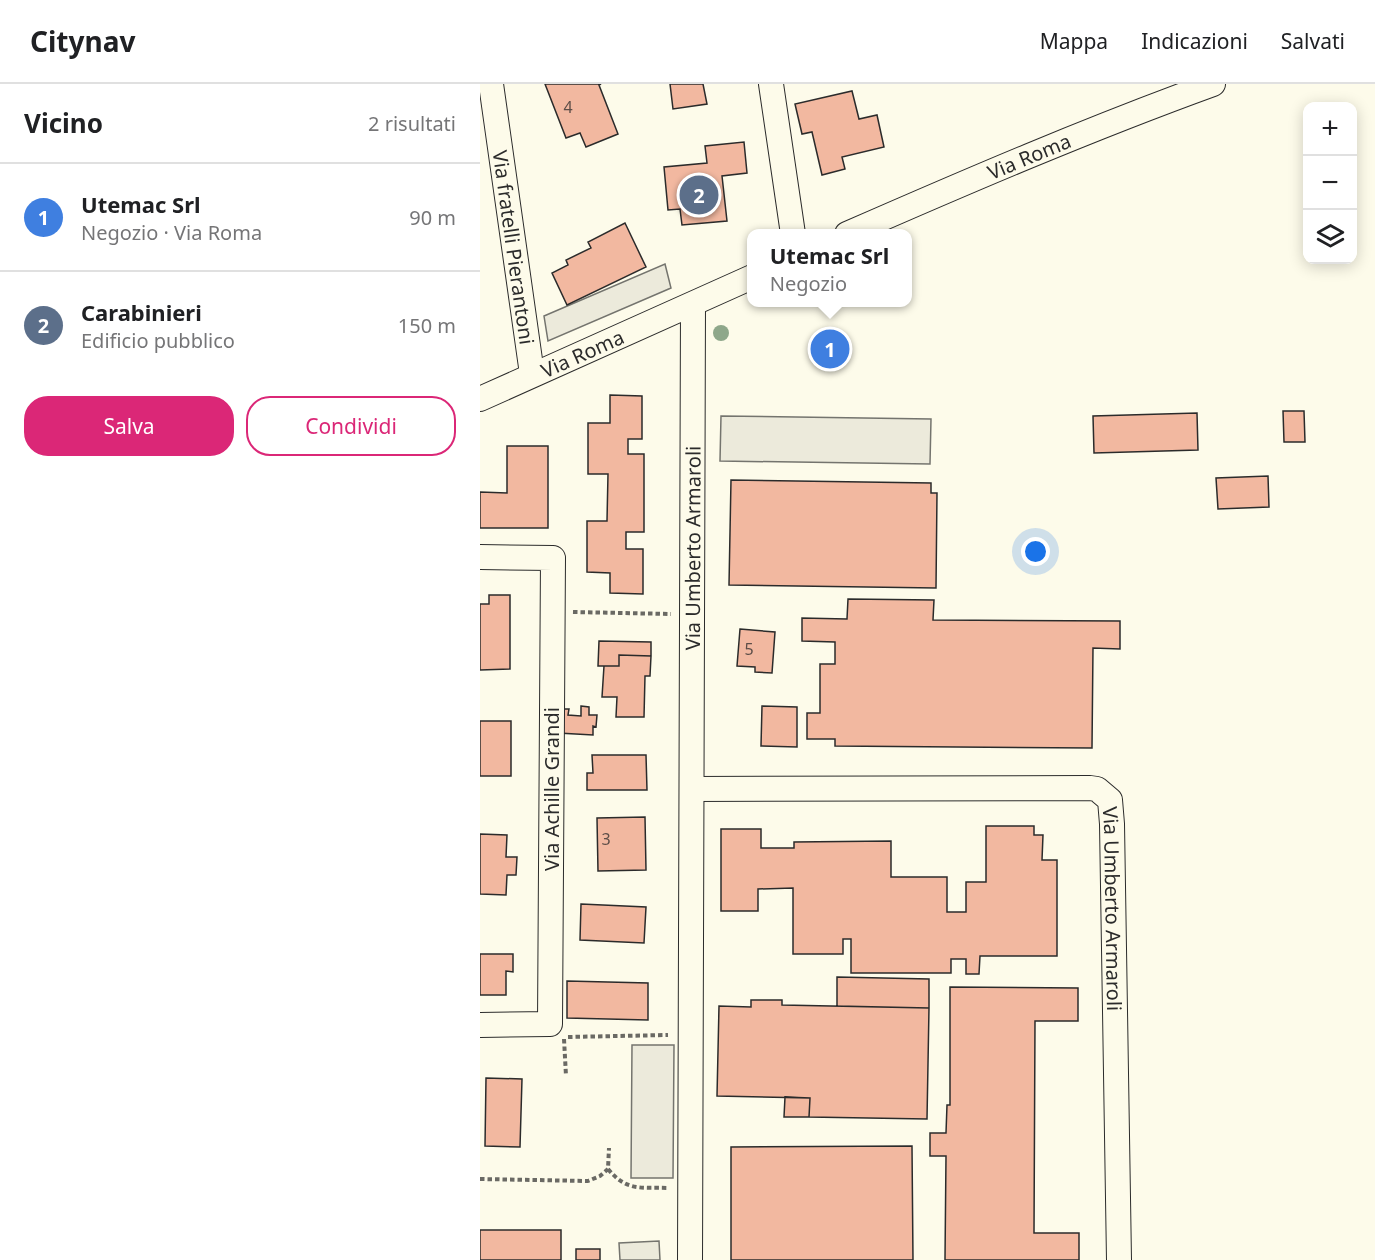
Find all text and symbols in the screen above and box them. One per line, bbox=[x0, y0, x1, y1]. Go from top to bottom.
text: Citynav bbox=[30, 22, 135, 60]
text: Mappa bbox=[1040, 27, 1108, 55]
text: Indicazioni bbox=[1141, 27, 1248, 55]
text: Salvati bbox=[1281, 27, 1345, 55]
house number: 4 bbox=[563, 96, 573, 118]
map controls bbox=[1303, 102, 1357, 264]
button: + bbox=[1303, 102, 1357, 156]
text: Vicino bbox=[24, 105, 103, 141]
text: 2 risultati bbox=[368, 110, 456, 137]
street label: Via Roma bbox=[983, 127, 1075, 185]
street label: Via fratelli Pierantoni bbox=[487, 149, 541, 346]
button: − bbox=[1303, 156, 1357, 210]
pin: 2 bbox=[680, 172, 718, 218]
text: Utemac Srl bbox=[81, 189, 201, 219]
text: 1 bbox=[38, 204, 49, 231]
text: 90 m bbox=[409, 204, 456, 231]
button: layers bbox=[1303, 210, 1357, 264]
text: Negozio · Via Roma bbox=[81, 219, 262, 246]
popup bbox=[747, 229, 912, 307]
text: Utemac Srl bbox=[770, 240, 889, 270]
text: Negozio bbox=[770, 270, 847, 297]
text: Carabinieri bbox=[81, 297, 202, 327]
text: 2 bbox=[38, 312, 49, 339]
text: 150 m bbox=[398, 312, 456, 339]
street label: Via Roma bbox=[536, 323, 628, 384]
pin: 1 bbox=[810, 326, 850, 372]
text: Edificio pubblico bbox=[81, 327, 235, 354]
button: Salva bbox=[24, 396, 234, 456]
button: Condividi bbox=[246, 396, 456, 456]
street label: Via Umberto Armaroli bbox=[678, 446, 706, 650]
your location bbox=[1021, 537, 1050, 566]
house number: 5 bbox=[744, 638, 754, 660]
street label: Via Achille Grandi bbox=[538, 707, 565, 871]
street label: Via Umberto Armaroli bbox=[1097, 805, 1129, 1011]
house number: 3 bbox=[601, 828, 611, 850]

